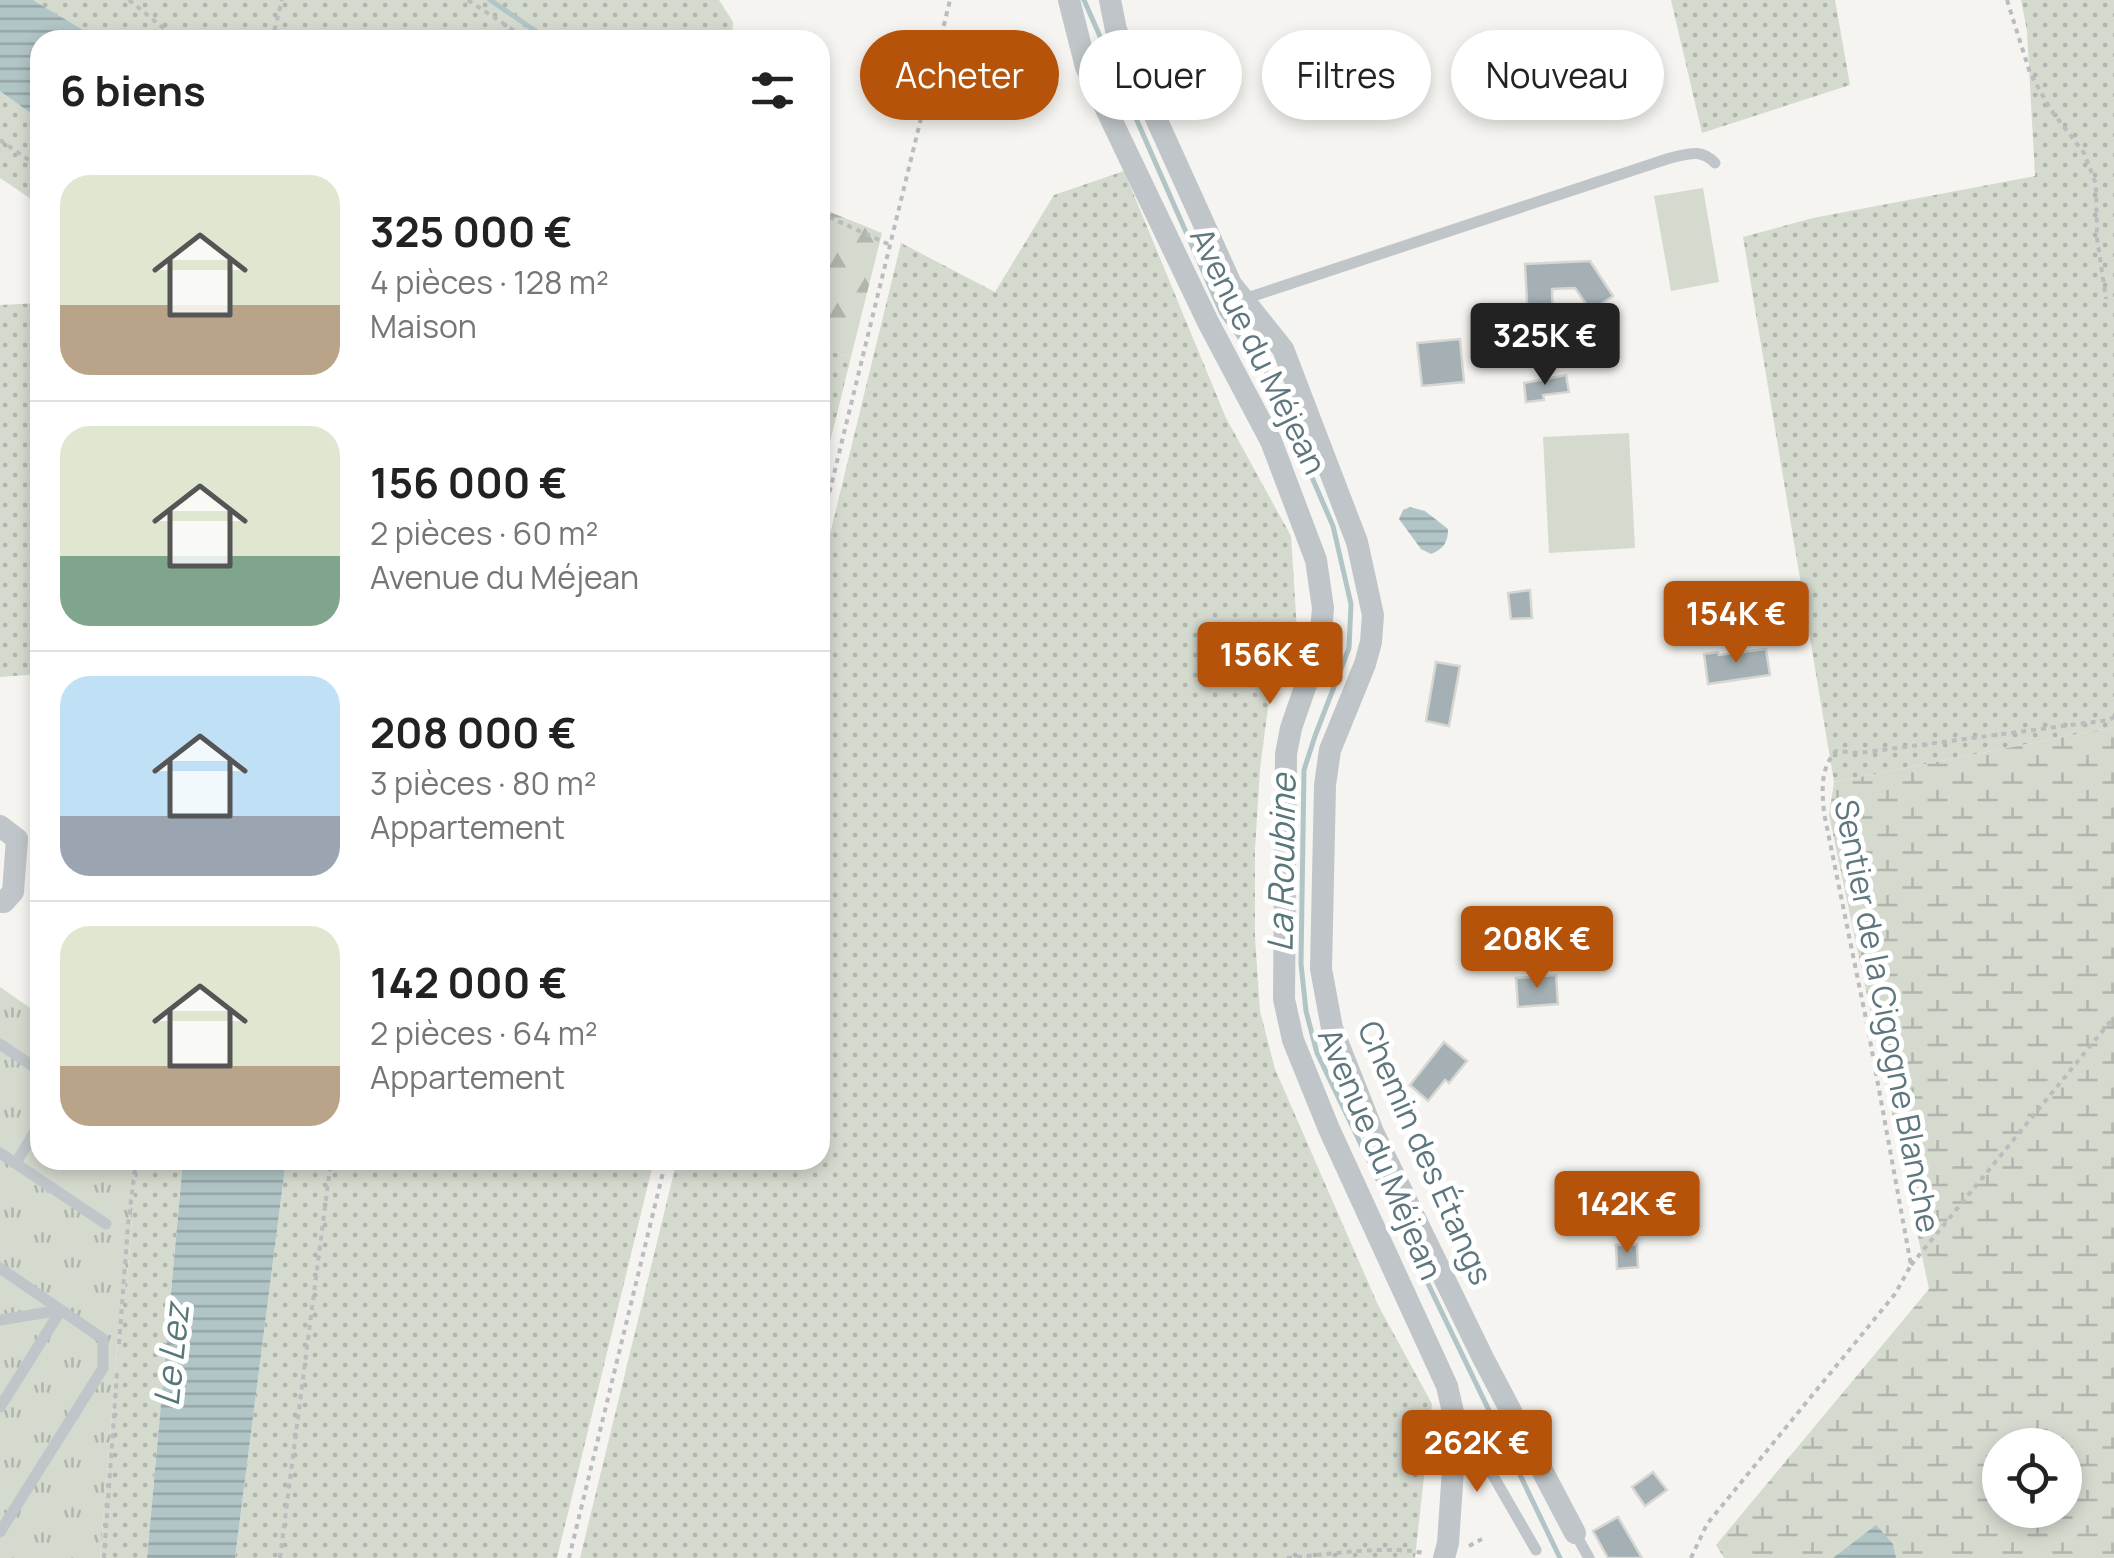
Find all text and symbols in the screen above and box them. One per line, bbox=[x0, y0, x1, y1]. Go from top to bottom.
chip: Acheter bbox=[860, 30, 1059, 120]
chip: Louer bbox=[1079, 30, 1242, 120]
chip: Filtres bbox=[1262, 30, 1431, 120]
chip: Nouveau bbox=[1451, 30, 1664, 120]
text: 6 biens bbox=[60, 61, 206, 119]
icon: filters bbox=[745, 63, 800, 118]
text: 325 000 € bbox=[370, 202, 572, 260]
icon: home bbox=[140, 215, 260, 335]
street label: Avenue du Méjean bbox=[1180, 220, 1338, 481]
text: 4 pièces · 128 m² bbox=[370, 260, 609, 304]
pin: 325K € bbox=[1464, 303, 1626, 388]
text: Maison bbox=[370, 304, 477, 348]
text: 325K € bbox=[1493, 313, 1597, 357]
text: 156 000 € bbox=[370, 453, 567, 511]
icon: home bbox=[140, 466, 260, 586]
text: 2 pièces · 60 m² bbox=[370, 511, 598, 555]
text: Avenue du Méjean bbox=[370, 555, 639, 599]
pin: 154K € bbox=[1655, 581, 1817, 666]
text: 154K € bbox=[1686, 591, 1786, 635]
pin: 156K € bbox=[1189, 622, 1351, 707]
text: 156K € bbox=[1220, 632, 1320, 676]
text: 208 000 € bbox=[370, 703, 577, 761]
icon: home bbox=[140, 716, 260, 836]
text: 3 pièces · 80 m² bbox=[370, 761, 596, 805]
water label: La Roubine bbox=[1255, 771, 1307, 952]
street label: Sentier de la Cigogne Blanche bbox=[1824, 796, 1952, 1236]
text: Appartement bbox=[370, 805, 565, 849]
pin: 208K € bbox=[1456, 906, 1618, 991]
text: 208K € bbox=[1483, 916, 1591, 960]
text: 142 000 € bbox=[370, 953, 567, 1011]
icon: home bbox=[140, 966, 260, 1086]
text: 2 pièces · 64 m² bbox=[370, 1011, 598, 1055]
street label: Chemin des Étangs bbox=[1348, 1014, 1504, 1292]
street label: Avenue du Méjean bbox=[1308, 1021, 1454, 1286]
text: Appartement bbox=[370, 1055, 565, 1099]
pin: 142K € bbox=[1546, 1171, 1708, 1256]
text: 142K € bbox=[1577, 1181, 1677, 1225]
water label: Le Lez bbox=[142, 1298, 201, 1408]
pin: 262K € bbox=[1396, 1410, 1558, 1495]
text: 262K € bbox=[1424, 1420, 1530, 1464]
map controls bbox=[1982, 1428, 2082, 1528]
button: locate bbox=[1982, 1428, 2082, 1528]

